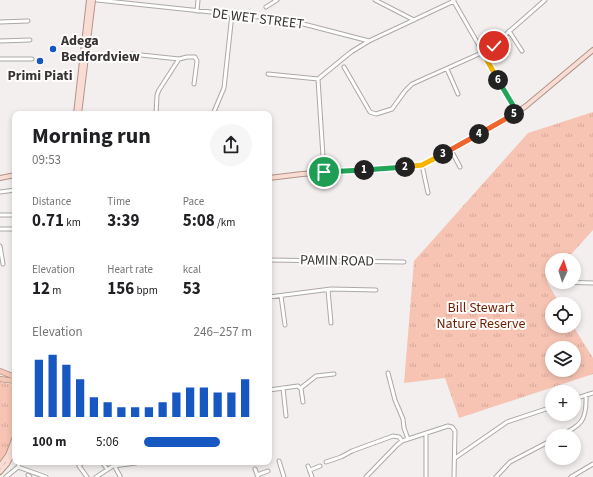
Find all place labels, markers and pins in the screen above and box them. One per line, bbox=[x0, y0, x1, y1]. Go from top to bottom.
pin bbox=[477, 29, 511, 63]
place label: Adega Bedfordview bbox=[60, 31, 140, 67]
marker: Adega Bedfordview bbox=[48, 44, 58, 54]
marker: Primi Piati bbox=[35, 56, 45, 66]
place label: Primi Piati bbox=[8, 66, 73, 86]
pin: 6 bbox=[488, 70, 508, 90]
pin: 5 bbox=[504, 104, 524, 124]
pin: 4 bbox=[469, 124, 489, 144]
pin: 3 bbox=[433, 144, 453, 164]
pin bbox=[307, 155, 341, 189]
pin: 2 bbox=[395, 157, 415, 177]
pin: 1 bbox=[354, 160, 374, 180]

